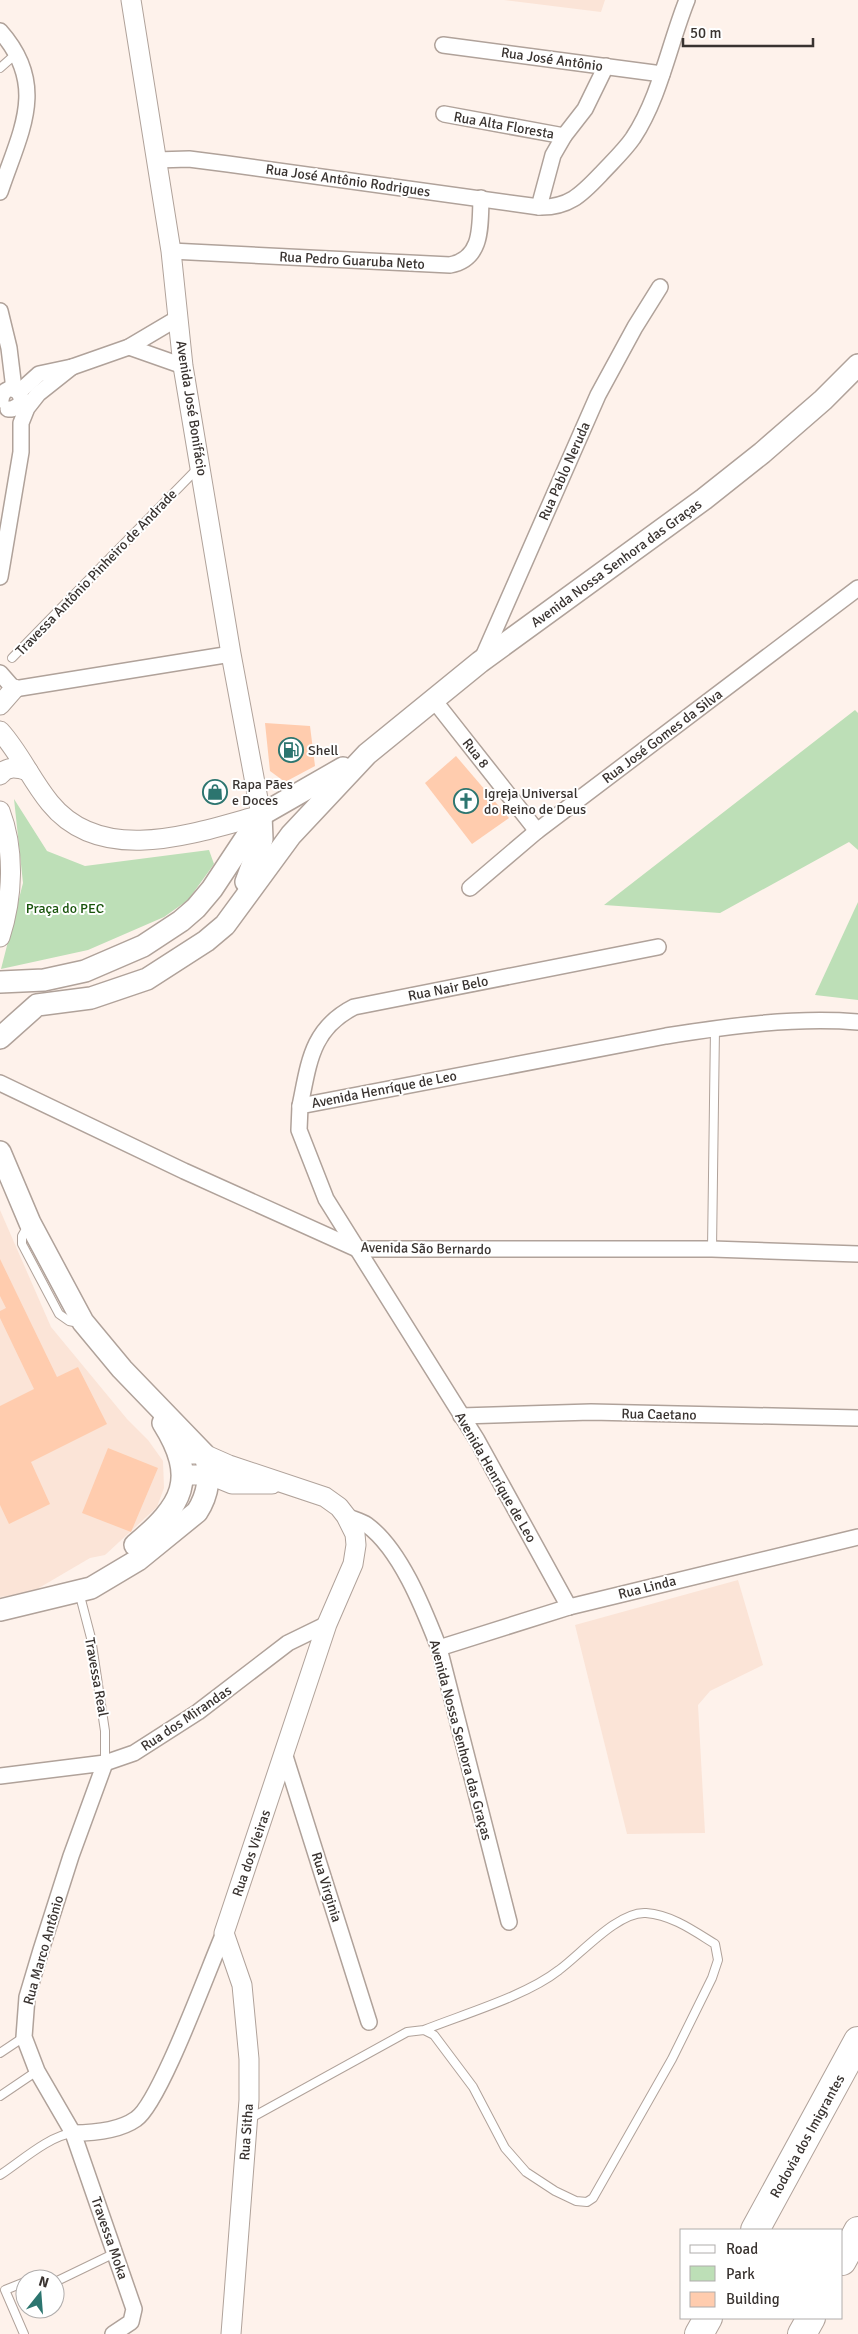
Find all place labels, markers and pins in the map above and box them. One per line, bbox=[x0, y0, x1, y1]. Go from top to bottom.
fuel station icon: Shell bbox=[278, 737, 304, 763]
place label: Shell bbox=[308, 742, 338, 759]
place label: Rapa Pães e Doces bbox=[232, 776, 293, 809]
shop icon: Rapa Pães e Doces bbox=[202, 779, 228, 805]
place label: Igreja Universal do Reino de Deus bbox=[484, 785, 586, 818]
church icon: Igreja Universal do Reino de Deus bbox=[453, 788, 479, 814]

